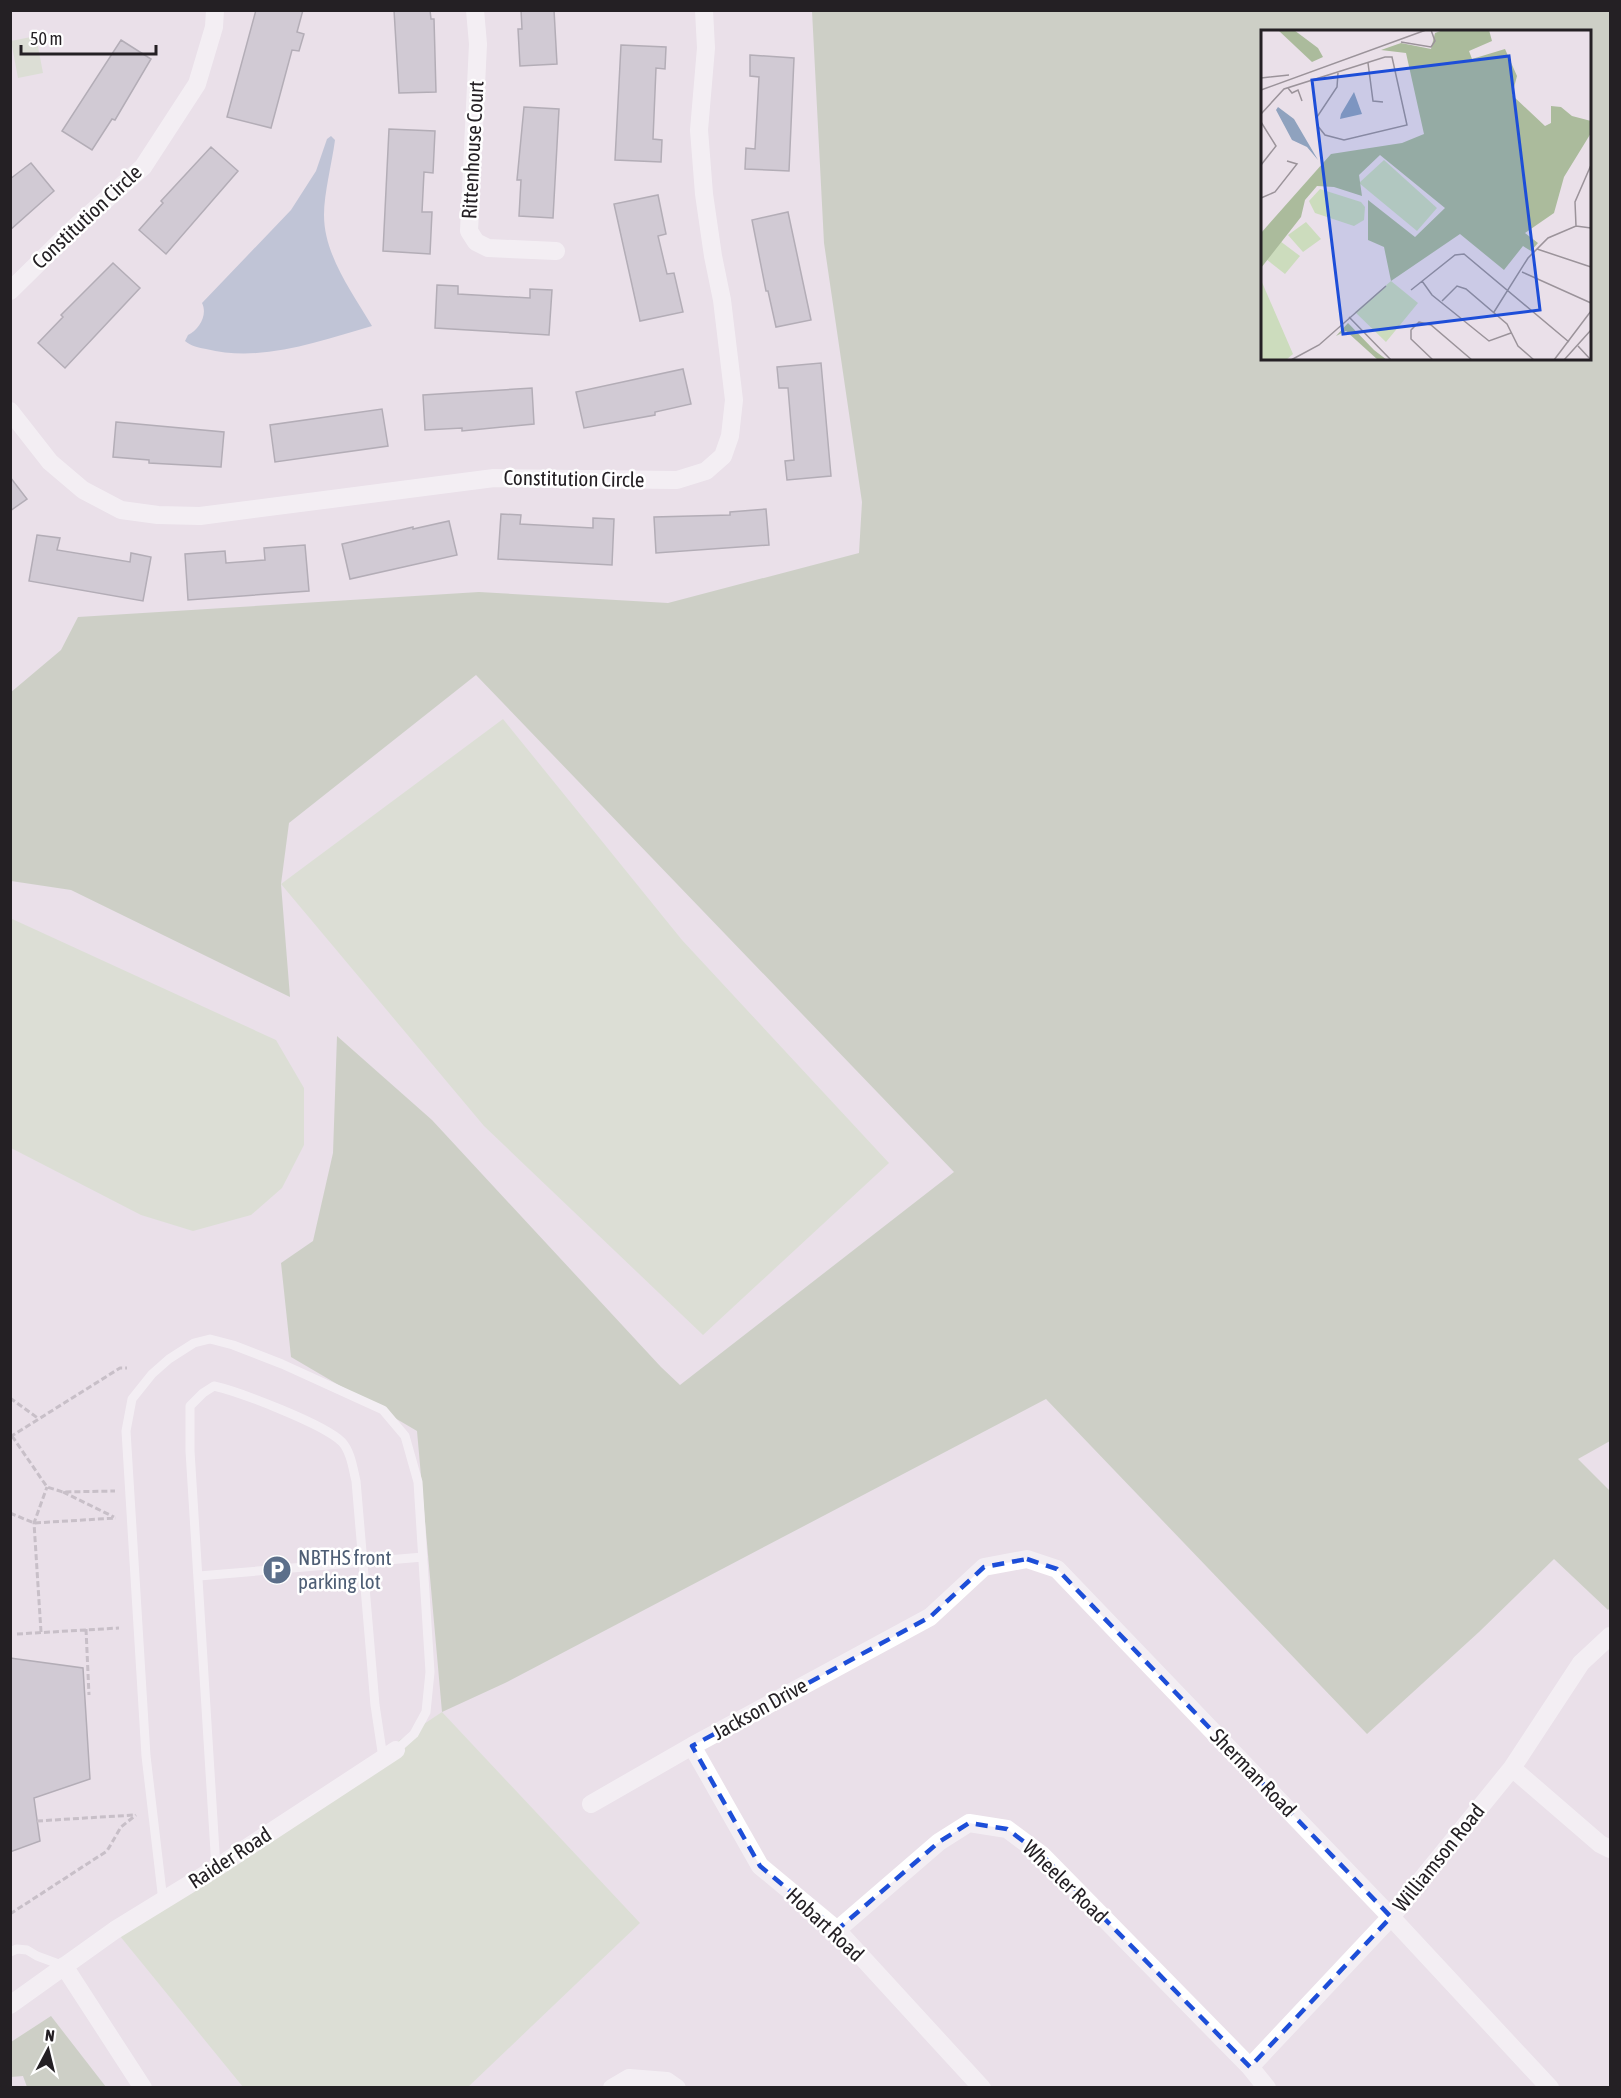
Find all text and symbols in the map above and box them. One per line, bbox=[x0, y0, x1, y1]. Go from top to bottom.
scale bar bbox=[21, 18, 156, 56]
text: 50 m bbox=[30, 28, 62, 49]
inset map bbox=[1261, 30, 1591, 360]
street label: Rittenhouse Court bbox=[456, 80, 488, 220]
street label: Constitution Circle bbox=[27, 159, 146, 273]
street label: Constitution Circle bbox=[503, 465, 645, 491]
place label: NBTHS front parking lot bbox=[298, 1545, 392, 1593]
parking icon: NBTHS front parking lot bbox=[261, 1554, 293, 1586]
street label: Jackson Drive bbox=[708, 1672, 811, 1744]
street label: Sherman Road bbox=[1206, 1723, 1302, 1821]
street label: Williamson Road bbox=[1388, 1799, 1489, 1916]
street label: Raider Road bbox=[184, 1822, 275, 1893]
street label: Wheeler Road bbox=[1018, 1835, 1113, 1928]
street label: Hobart Road bbox=[782, 1882, 869, 1966]
north arrow bbox=[18, 2020, 78, 2080]
text: N bbox=[44, 2026, 56, 2045]

